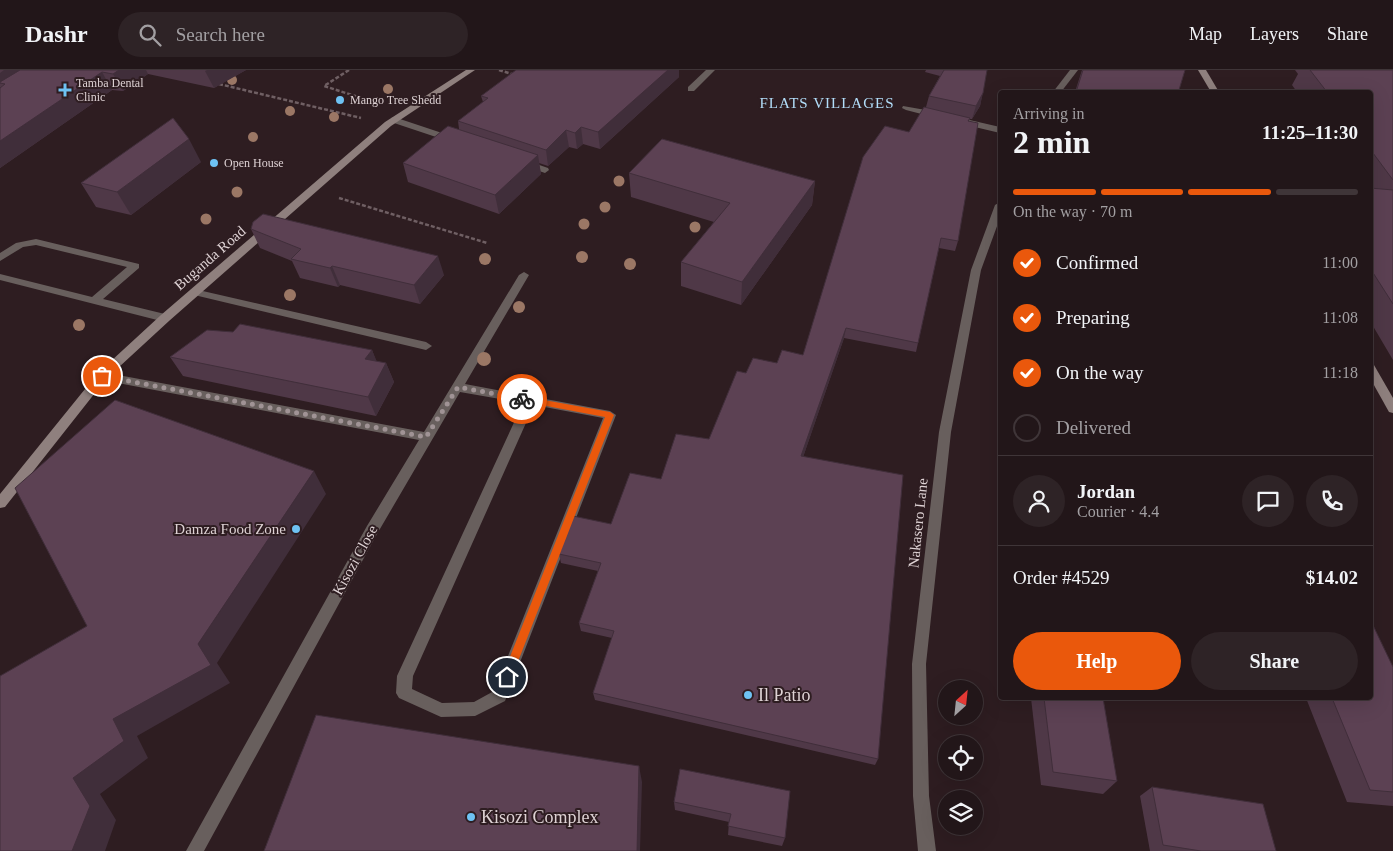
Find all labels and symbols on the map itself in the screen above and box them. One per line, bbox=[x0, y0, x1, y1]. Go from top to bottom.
place label: Tamba Dental Clinic bbox=[76, 76, 144, 104]
marker: Tamba Dental Clinic bbox=[58, 83, 72, 97]
place label: Mango Tree Shedd bbox=[350, 93, 441, 107]
marker: Mango Tree Shedd bbox=[334, 94, 346, 106]
district label: FLATS VILLAGES bbox=[760, 95, 894, 111]
place label: Open House bbox=[224, 156, 284, 170]
marker: Open House bbox=[208, 157, 220, 169]
street label: Buganda Road bbox=[171, 223, 249, 293]
pin bbox=[81, 355, 123, 397]
courier bbox=[497, 374, 547, 424]
street label: Nakasero Lane bbox=[905, 477, 931, 569]
place label: Damza Food Zone bbox=[174, 521, 286, 537]
street label: Kisozi Close bbox=[329, 522, 381, 598]
marker: Damza Food Zone bbox=[290, 523, 302, 535]
pin bbox=[486, 656, 528, 698]
north arrow bbox=[938, 680, 982, 725]
place label: Il Patio bbox=[758, 685, 811, 705]
marker: Il Patio bbox=[742, 689, 754, 701]
place label: Kisozi Complex bbox=[481, 807, 599, 827]
marker: Kisozi Complex bbox=[465, 811, 477, 823]

